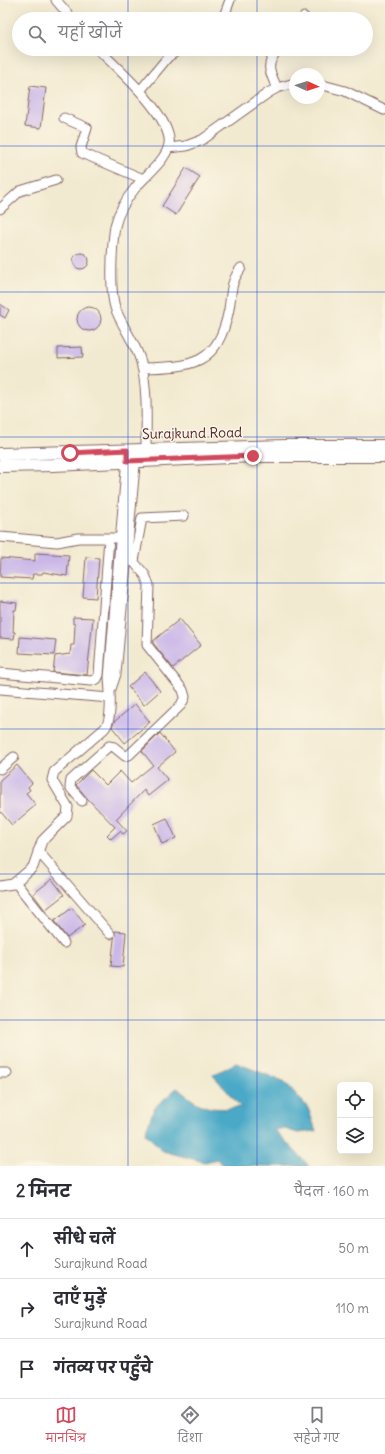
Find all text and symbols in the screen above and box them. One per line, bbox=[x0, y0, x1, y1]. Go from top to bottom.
search box bbox=[12, 12, 373, 56]
icon: search bbox=[26, 23, 48, 45]
text: यहाँ खोजें bbox=[58, 23, 122, 42]
north arrow bbox=[289, 68, 325, 104]
street label: Surajkund Road bbox=[142, 423, 242, 443]
route start bbox=[61, 444, 79, 462]
route end bbox=[244, 447, 262, 465]
map controls bbox=[337, 1082, 373, 1154]
button: locate bbox=[337, 1082, 373, 1118]
button: layers bbox=[337, 1118, 373, 1154]
text: 2 मिनट bbox=[16, 1180, 71, 1202]
text: पैदल · 160 m bbox=[294, 1183, 369, 1200]
text: सीधे चलें bbox=[54, 1229, 115, 1248]
icon: ahead bbox=[16, 1238, 38, 1260]
text: 50 m bbox=[338, 1240, 369, 1257]
text: Surajkund Road bbox=[54, 1255, 147, 1272]
text: दाएँ मुड़ें bbox=[54, 1289, 106, 1308]
icon: right bbox=[16, 1298, 38, 1320]
text: 110 m bbox=[336, 1300, 369, 1317]
text: Surajkund Road bbox=[54, 1315, 147, 1332]
icon: arrive bbox=[16, 1358, 38, 1380]
text: गंतव्य पर पहुँचे bbox=[54, 1358, 152, 1377]
tab: मानचित्र bbox=[46, 1404, 86, 1450]
tab: दिशा bbox=[177, 1404, 202, 1450]
tab: सहेजे गए bbox=[294, 1404, 339, 1450]

